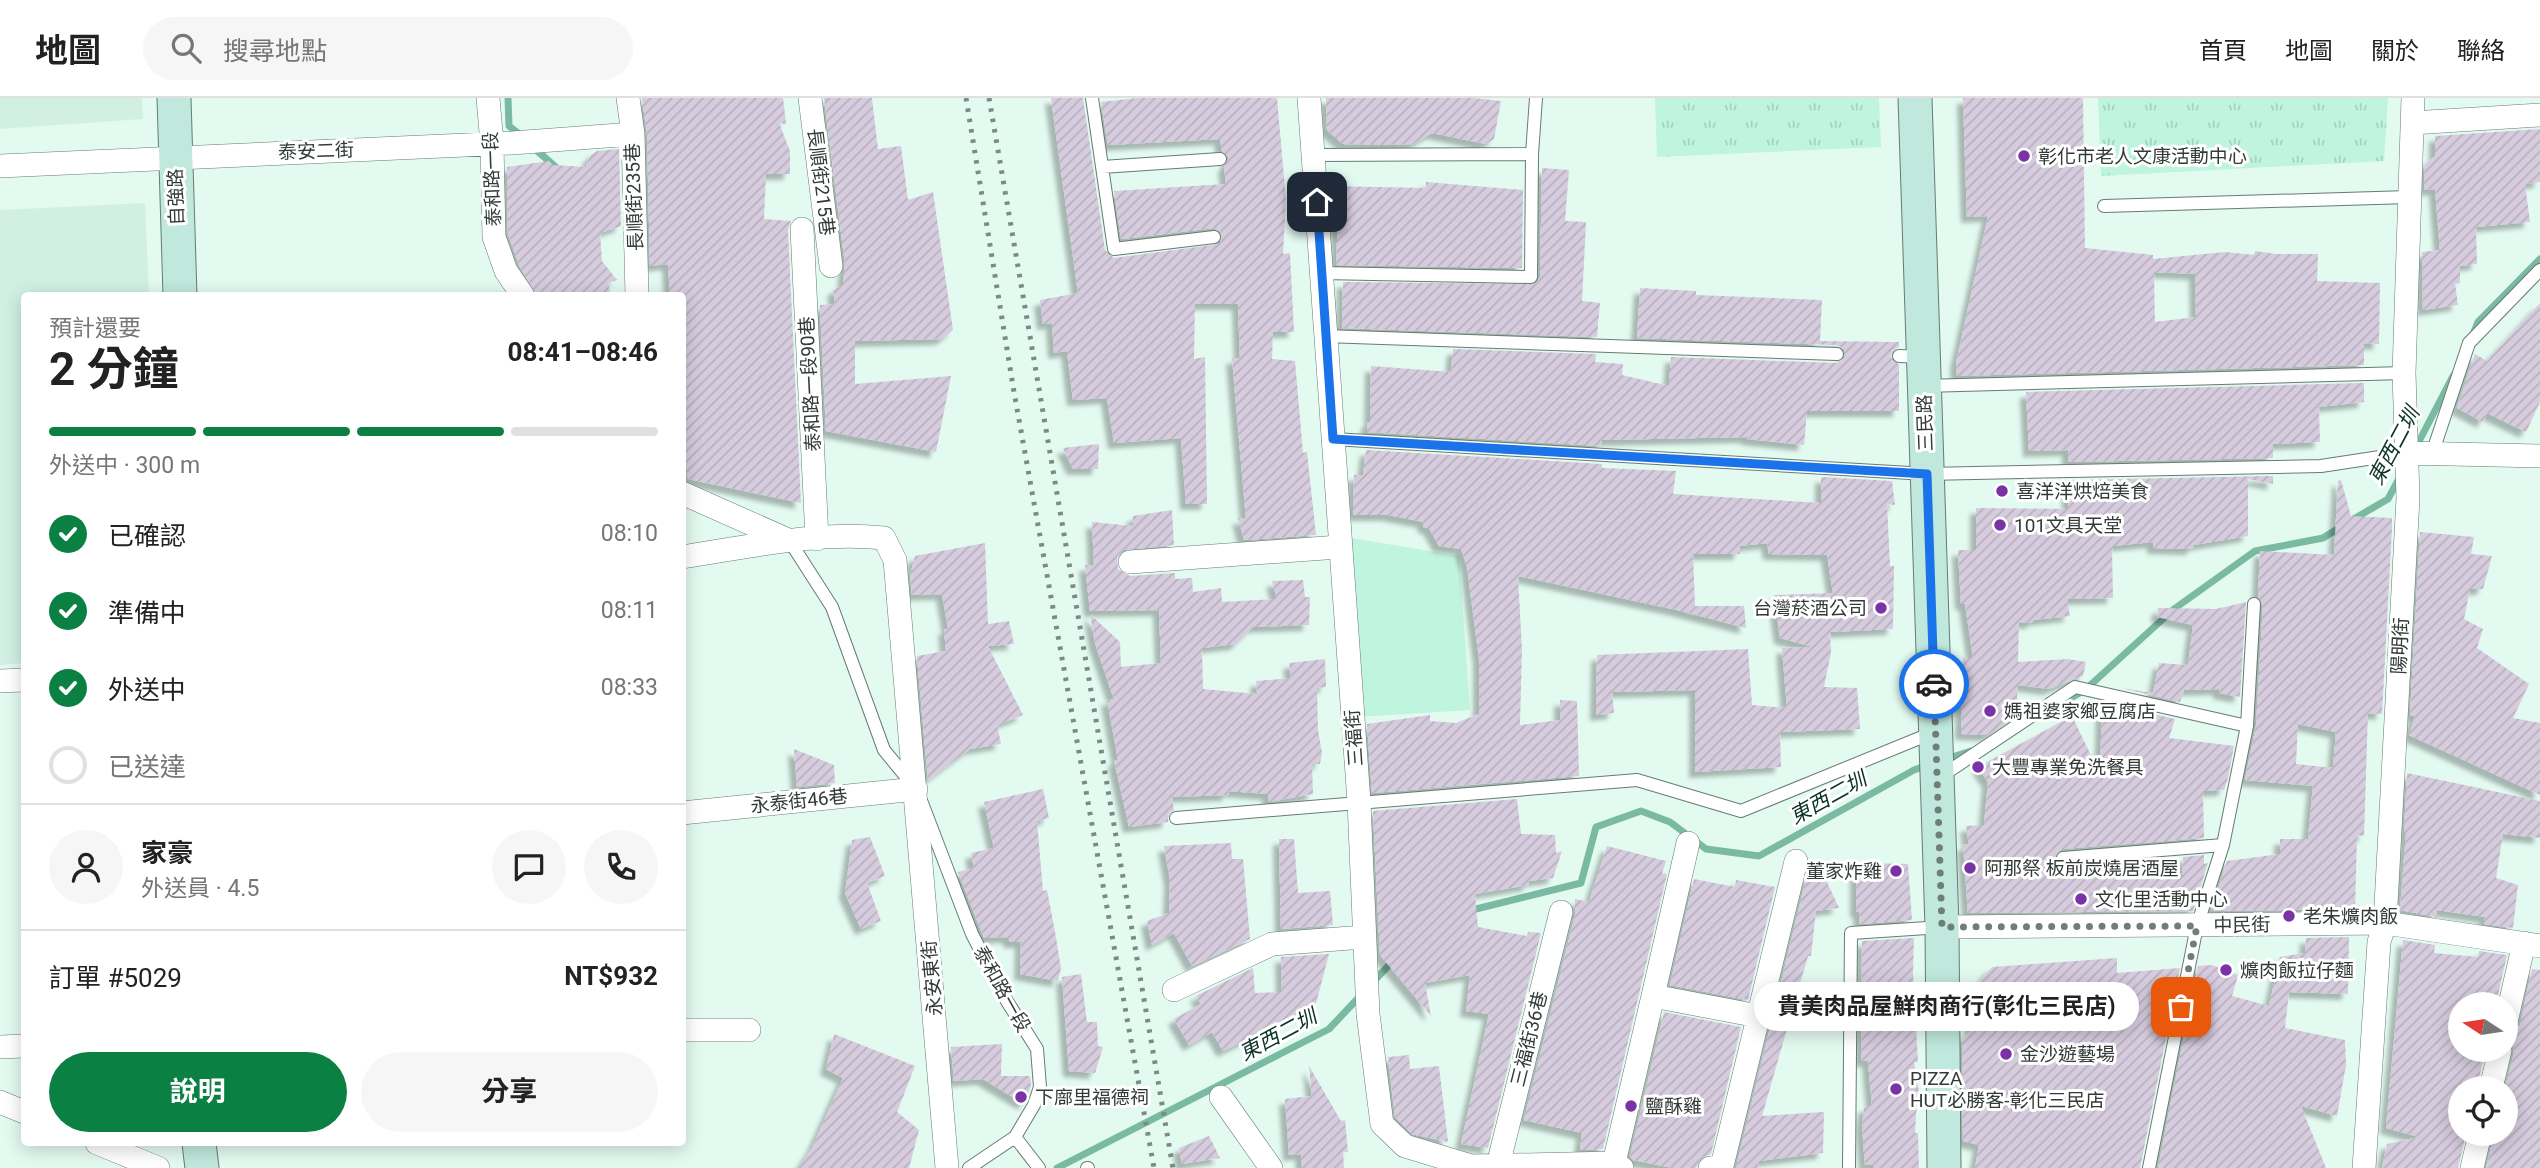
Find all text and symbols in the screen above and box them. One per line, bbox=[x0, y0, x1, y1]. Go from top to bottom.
search box bbox=[143, 17, 633, 80]
icon: search bbox=[167, 29, 205, 67]
text: 地圖 bbox=[35, 31, 101, 70]
text: 搜尋地點 bbox=[223, 36, 327, 66]
text: 首頁 bbox=[2199, 37, 2247, 65]
text: 地圖 bbox=[2285, 37, 2333, 65]
text: 關於 bbox=[2371, 37, 2419, 65]
text: 聯絡 bbox=[2457, 37, 2505, 65]
street label: 長順街215巷 bbox=[803, 127, 839, 237]
street label: 泰和路一段 bbox=[479, 131, 505, 227]
street label: 泰安二街 bbox=[278, 138, 354, 164]
street label: 長順街235巷 bbox=[621, 143, 647, 251]
place label: 彰化市老人文康活動中心 bbox=[2038, 145, 2247, 168]
marker: 彰化市老人文康活動中心 bbox=[2016, 148, 2032, 164]
street label: 自強路 bbox=[164, 168, 188, 226]
pin bbox=[1287, 172, 1347, 232]
icon: home bbox=[1298, 183, 1336, 221]
text: 預計還要 bbox=[49, 315, 141, 342]
street label: 泰和路一段90巷 bbox=[795, 316, 825, 452]
text: 08:41–08:46 bbox=[508, 337, 658, 367]
text: 2 分鐘 bbox=[49, 342, 179, 396]
street label: 三民路 bbox=[1913, 394, 1937, 452]
water label: 東西二圳 bbox=[2364, 401, 2426, 489]
text: 外送中 · 300 m bbox=[49, 452, 200, 479]
place label: 喜洋洋烘焙美食 bbox=[2016, 480, 2149, 503]
marker: 喜洋洋烘焙美食 bbox=[1994, 483, 2010, 499]
place label: 101文具天堂 bbox=[2014, 514, 2122, 537]
icon: check bbox=[49, 515, 87, 553]
marker: 101文具天堂 bbox=[1992, 517, 2008, 533]
text: 08:10 bbox=[601, 520, 658, 547]
text: 已確認 bbox=[108, 521, 186, 551]
icon: check bbox=[49, 592, 87, 630]
text: 08:11 bbox=[601, 597, 658, 624]
place label: 台灣菸酒公司 bbox=[1753, 597, 1867, 620]
text: 準備中 bbox=[108, 598, 186, 628]
marker: 台灣菸酒公司 bbox=[1873, 600, 1889, 616]
street label: 陽明街 bbox=[2387, 617, 2413, 675]
courier bbox=[1899, 649, 1969, 719]
icon: car bbox=[1915, 665, 1953, 703]
icon: check bbox=[49, 669, 87, 707]
text: 08:33 bbox=[601, 674, 658, 701]
text: 外送中 bbox=[108, 675, 186, 705]
place label: 媽祖婆家鄉豆腐店 bbox=[2004, 700, 2156, 723]
marker: 媽祖婆家鄉豆腐店 bbox=[1982, 703, 1998, 719]
street label: 三福街 bbox=[1341, 709, 1367, 767]
text: 已送達 bbox=[108, 752, 186, 782]
place label: 大豐專業免洗餐具 bbox=[1992, 756, 2144, 779]
marker: 大豐專業免洗餐具 bbox=[1970, 759, 1986, 775]
water label: 東西二圳 bbox=[1785, 766, 1873, 829]
street label: 永泰街46巷 bbox=[749, 784, 849, 818]
button: person bbox=[49, 830, 123, 904]
button: chat bbox=[492, 830, 566, 904]
button: phone bbox=[584, 830, 658, 904]
text: 家豪 bbox=[141, 838, 193, 868]
place label: 阿那祭 板前炭燒居酒屋 bbox=[1984, 857, 2179, 880]
place label: 董家炸雞 bbox=[1806, 860, 1882, 883]
marker: 阿那祭 板前炭燒居酒屋 bbox=[1962, 860, 1978, 876]
marker: 董家炸雞 bbox=[1888, 863, 1904, 879]
text: 外送員 · 4.5 bbox=[141, 875, 259, 902]
place label: 文化里活動中心 bbox=[2095, 888, 2228, 911]
marker: 文化里活動中心 bbox=[2073, 891, 2089, 907]
place label: 老朱爌肉飯 bbox=[2303, 905, 2398, 928]
marker: 老朱爌肉飯 bbox=[2281, 908, 2297, 924]
street label: 中民街 bbox=[2213, 913, 2271, 937]
street label: 永安東街 bbox=[917, 939, 947, 1017]
street label: 泰和路一段 bbox=[969, 942, 1035, 1036]
place label: 爌肉飯拉仔麵 bbox=[2240, 959, 2354, 982]
text: NT$932 bbox=[564, 961, 658, 991]
marker: 爌肉飯拉仔麵 bbox=[2218, 962, 2234, 978]
text: 訂單 #5029 bbox=[49, 963, 182, 993]
pin bbox=[2151, 977, 2211, 1037]
callout: 貴美肉品屋鮮肉商行(彰化三民店) bbox=[1754, 982, 2139, 1032]
icon: bag bbox=[2162, 988, 2200, 1026]
street label: 三福街36巷 bbox=[1506, 989, 1552, 1089]
north arrow bbox=[2448, 992, 2518, 1062]
map controls bbox=[2448, 992, 2518, 1146]
text: 貴美肉品屋鮮肉商行(彰化三民店) bbox=[1777, 993, 2116, 1020]
water label: 東西二圳 bbox=[1235, 1003, 1323, 1065]
place label: 金沙遊藝場 bbox=[2020, 1043, 2115, 1066]
marker: 金沙遊藝場 bbox=[1998, 1046, 2014, 1062]
button: 說明 bbox=[49, 1052, 347, 1132]
button: 分享 bbox=[361, 1052, 658, 1132]
place label: PIZZA HUT必勝客-彰化三民店 bbox=[1910, 1067, 2104, 1112]
button: locate bbox=[2448, 1076, 2518, 1146]
marker: PIZZA HUT必勝客-彰化三民店 bbox=[1888, 1081, 1904, 1097]
place label: 下廍里福德祠 bbox=[1035, 1086, 1149, 1109]
marker: 下廍里福德祠 bbox=[1013, 1089, 1029, 1105]
place label: 鹽酥雞 bbox=[1645, 1095, 1702, 1118]
marker: 鹽酥雞 bbox=[1623, 1098, 1639, 1114]

